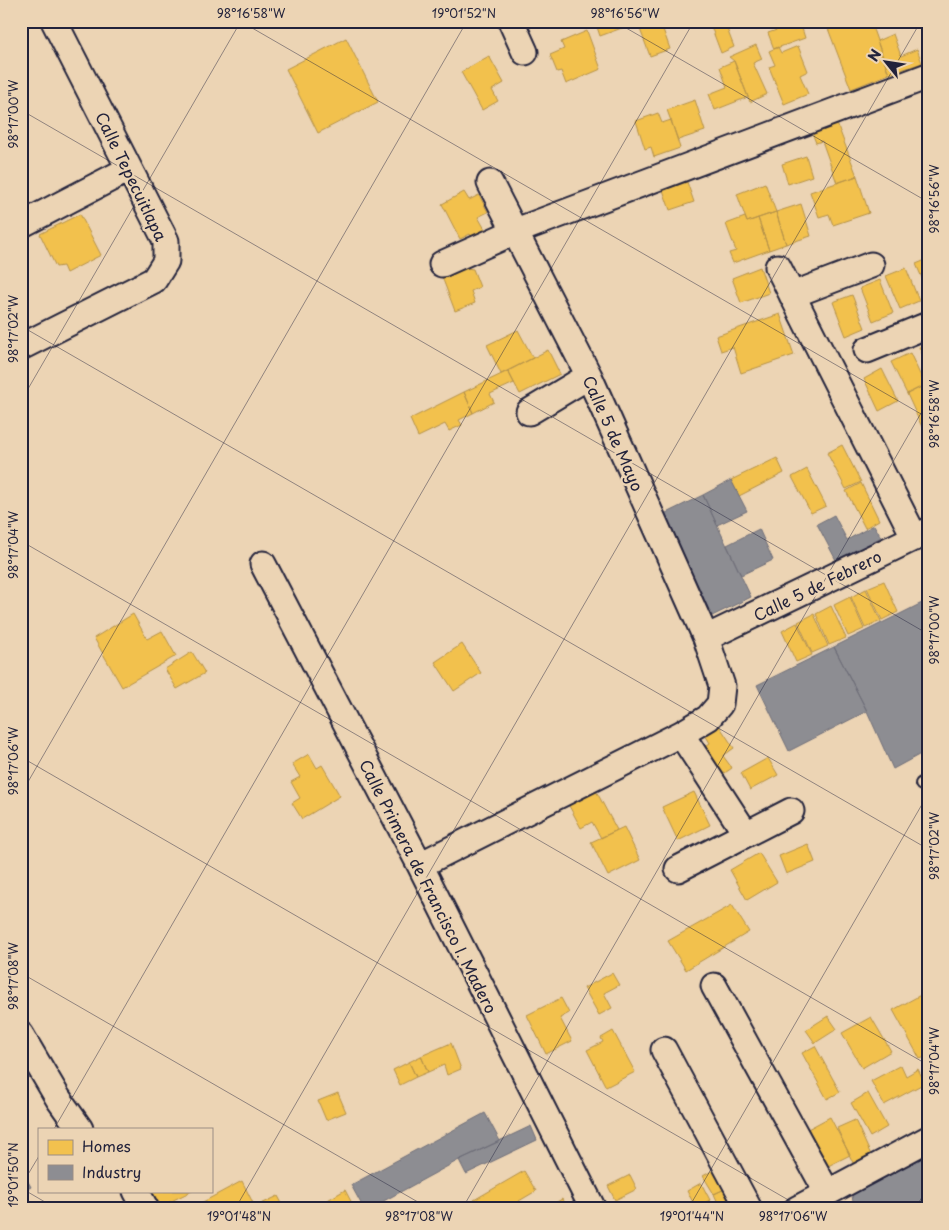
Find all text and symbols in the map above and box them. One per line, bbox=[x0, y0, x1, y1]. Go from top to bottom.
text: 98°16'58"W bbox=[217, 4, 286, 22]
text: 19°01'52"N bbox=[432, 4, 496, 22]
text: 98°16'56"W bbox=[590, 4, 660, 22]
north arrow bbox=[862, 38, 912, 88]
text: N bbox=[862, 45, 886, 65]
text: 98°17'00"W bbox=[4, 79, 22, 148]
street label: Calle Tepecuitlapa bbox=[90, 107, 174, 245]
text: 98°16'56"W bbox=[925, 164, 943, 234]
text: 98°17'02"W bbox=[4, 294, 22, 363]
street label: Calle 5 de Mayo bbox=[578, 371, 650, 495]
text: 98°16'58"W bbox=[925, 379, 943, 448]
text: 98°17'04"W bbox=[4, 510, 22, 579]
street label: Calle 5 de Febrero bbox=[749, 544, 885, 626]
text: 98°17'00"W bbox=[925, 595, 943, 664]
text: 98°17'06"W bbox=[4, 726, 22, 795]
street label: Calle Primera de Francisco I. Madero bbox=[354, 755, 504, 1017]
text: 98°17'02"W bbox=[925, 811, 943, 880]
text: 98°17'08"W bbox=[4, 941, 22, 1010]
text: 98°17'04"W bbox=[925, 1026, 943, 1095]
legend bbox=[38, 1128, 212, 1192]
text: Homes bbox=[82, 1134, 131, 1157]
text: 19°01'50"N bbox=[4, 1142, 22, 1208]
text: Industry bbox=[82, 1160, 141, 1183]
text: 19°01'48"N bbox=[207, 1207, 271, 1225]
text: 98°17'08"W bbox=[385, 1207, 454, 1225]
text: 19°01'44"N bbox=[660, 1207, 724, 1225]
text: 98°17'06"W bbox=[759, 1207, 828, 1225]

